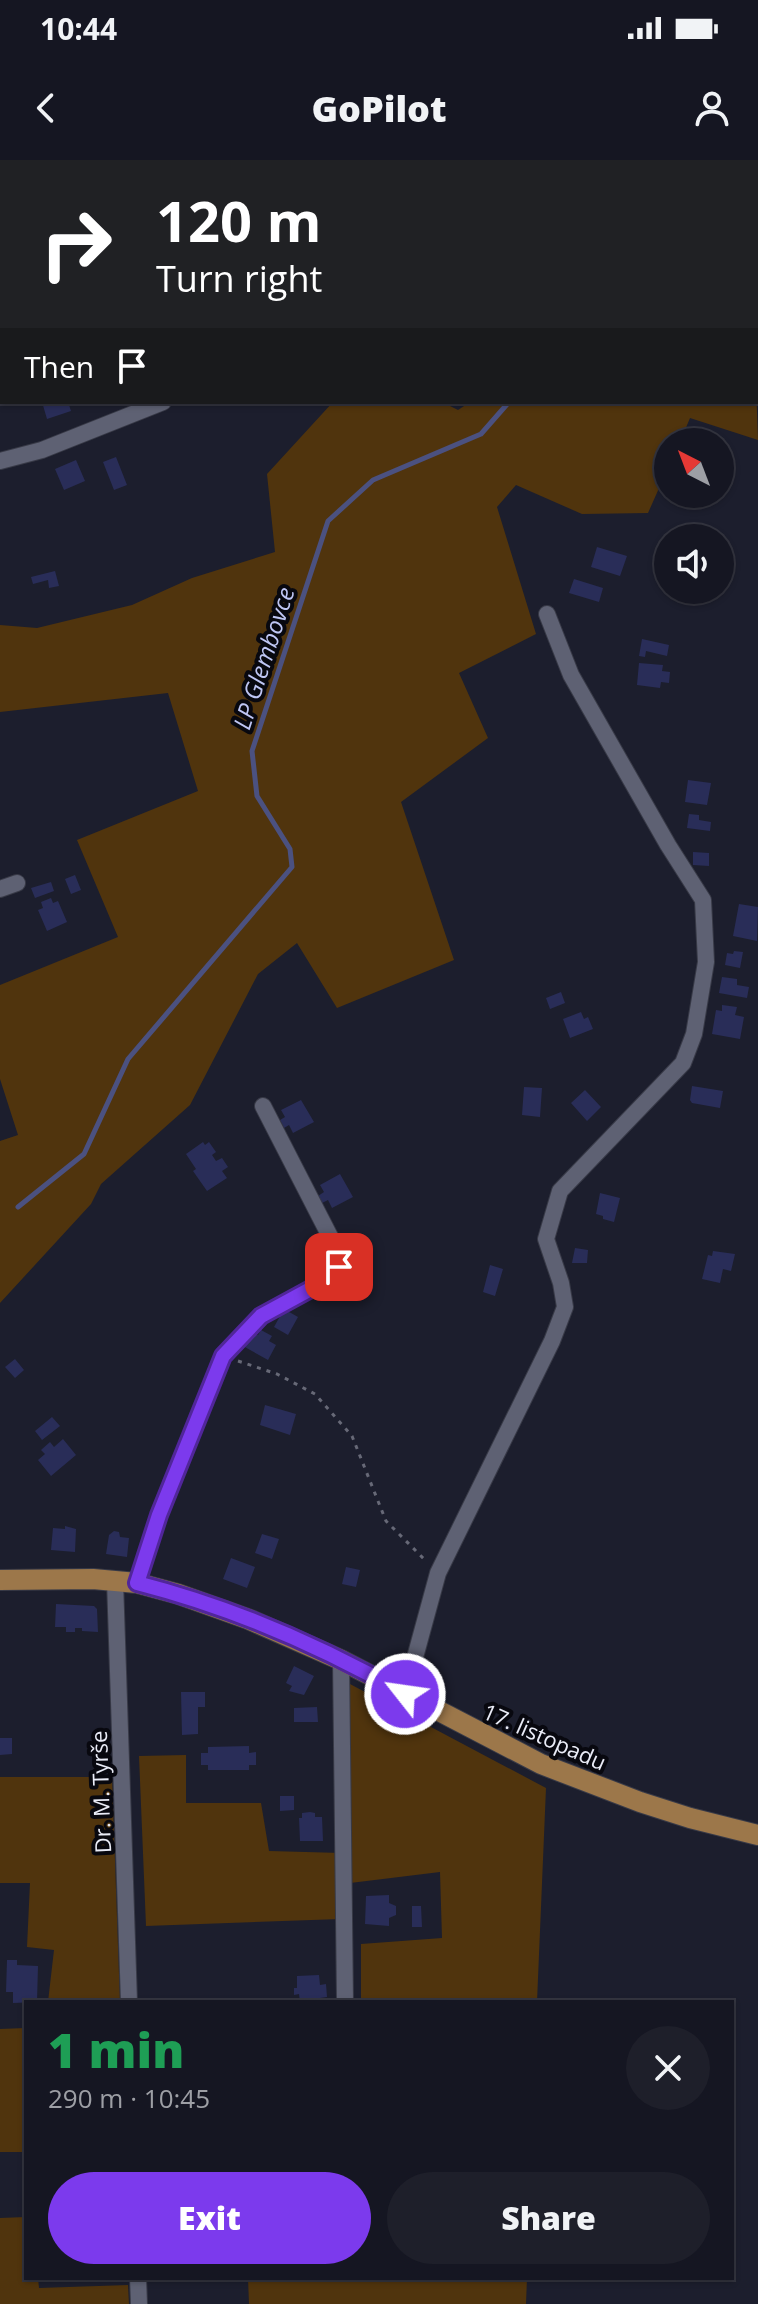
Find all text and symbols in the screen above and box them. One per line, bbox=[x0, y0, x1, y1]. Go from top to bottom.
text: 10:44 bbox=[40, 8, 117, 49]
text: GoPilot bbox=[311, 84, 447, 133]
icon: back bbox=[24, 86, 68, 130]
icon: person bbox=[690, 86, 734, 130]
text: 120 m bbox=[156, 182, 322, 258]
icon: right bbox=[24, 192, 128, 296]
text: Turn right bbox=[156, 254, 322, 303]
icon: arrive bbox=[110, 344, 154, 388]
text: Then bbox=[24, 346, 94, 387]
north arrow bbox=[654, 428, 734, 508]
map controls bbox=[654, 428, 734, 604]
button: sound bbox=[654, 524, 734, 604]
water label: LP Glembovce bbox=[224, 583, 302, 733]
pin bbox=[305, 1233, 373, 1301]
icon: arrive bbox=[317, 1245, 361, 1289]
position arrow bbox=[363, 1652, 447, 1736]
street label: 17. listopadu bbox=[479, 1695, 611, 1777]
street label: Dr. M. Tyrše bbox=[83, 1730, 117, 1854]
text: 1 min bbox=[48, 2017, 184, 2082]
button: close bbox=[626, 2026, 710, 2110]
text: 290 m · 10:45 bbox=[48, 2080, 210, 2116]
button: Exit bbox=[48, 2172, 371, 2264]
button: Share bbox=[387, 2172, 710, 2264]

